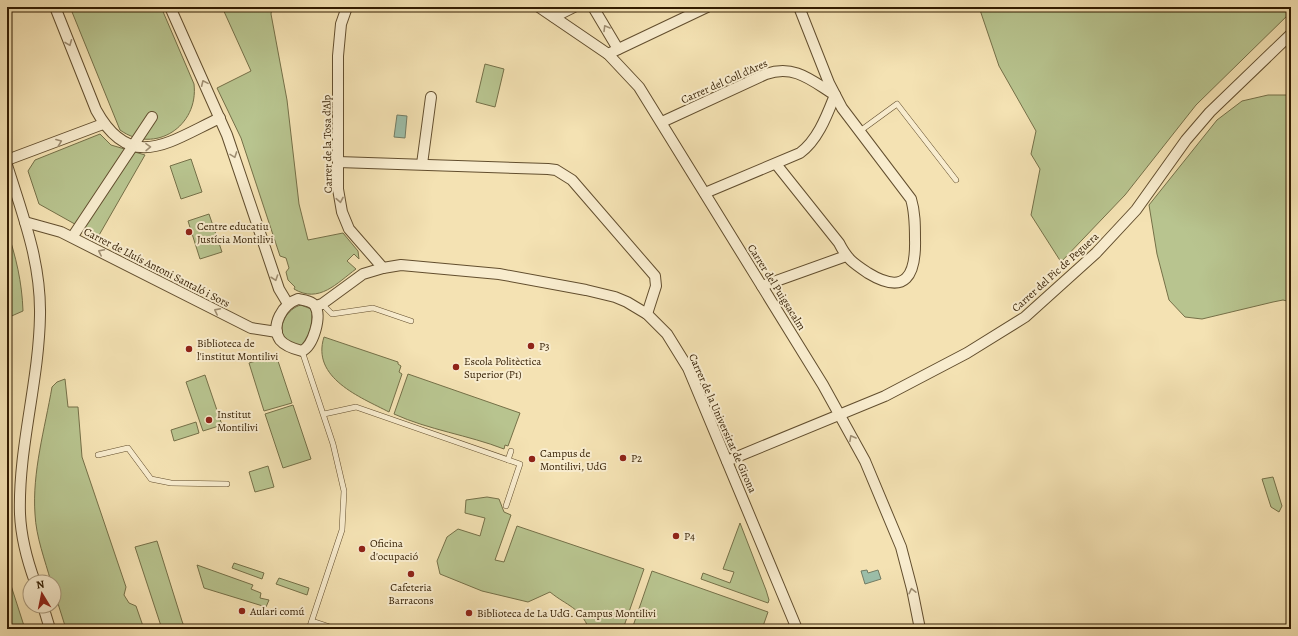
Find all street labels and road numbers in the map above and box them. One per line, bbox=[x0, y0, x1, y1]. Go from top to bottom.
street label: Carrer del Coll d'Ares bbox=[678, 56, 770, 107]
street label: Carrer de la Tosa d'Alp bbox=[319, 94, 336, 193]
street label: Carrer de Lluís Antoni Santaló i Sors bbox=[81, 224, 232, 311]
street label: Carrer del Pic de Peguera bbox=[1009, 229, 1103, 316]
street label: Carrer del Puigsacalm bbox=[744, 241, 809, 333]
street label: Carrer de la Universitat de Girona bbox=[685, 351, 760, 496]

